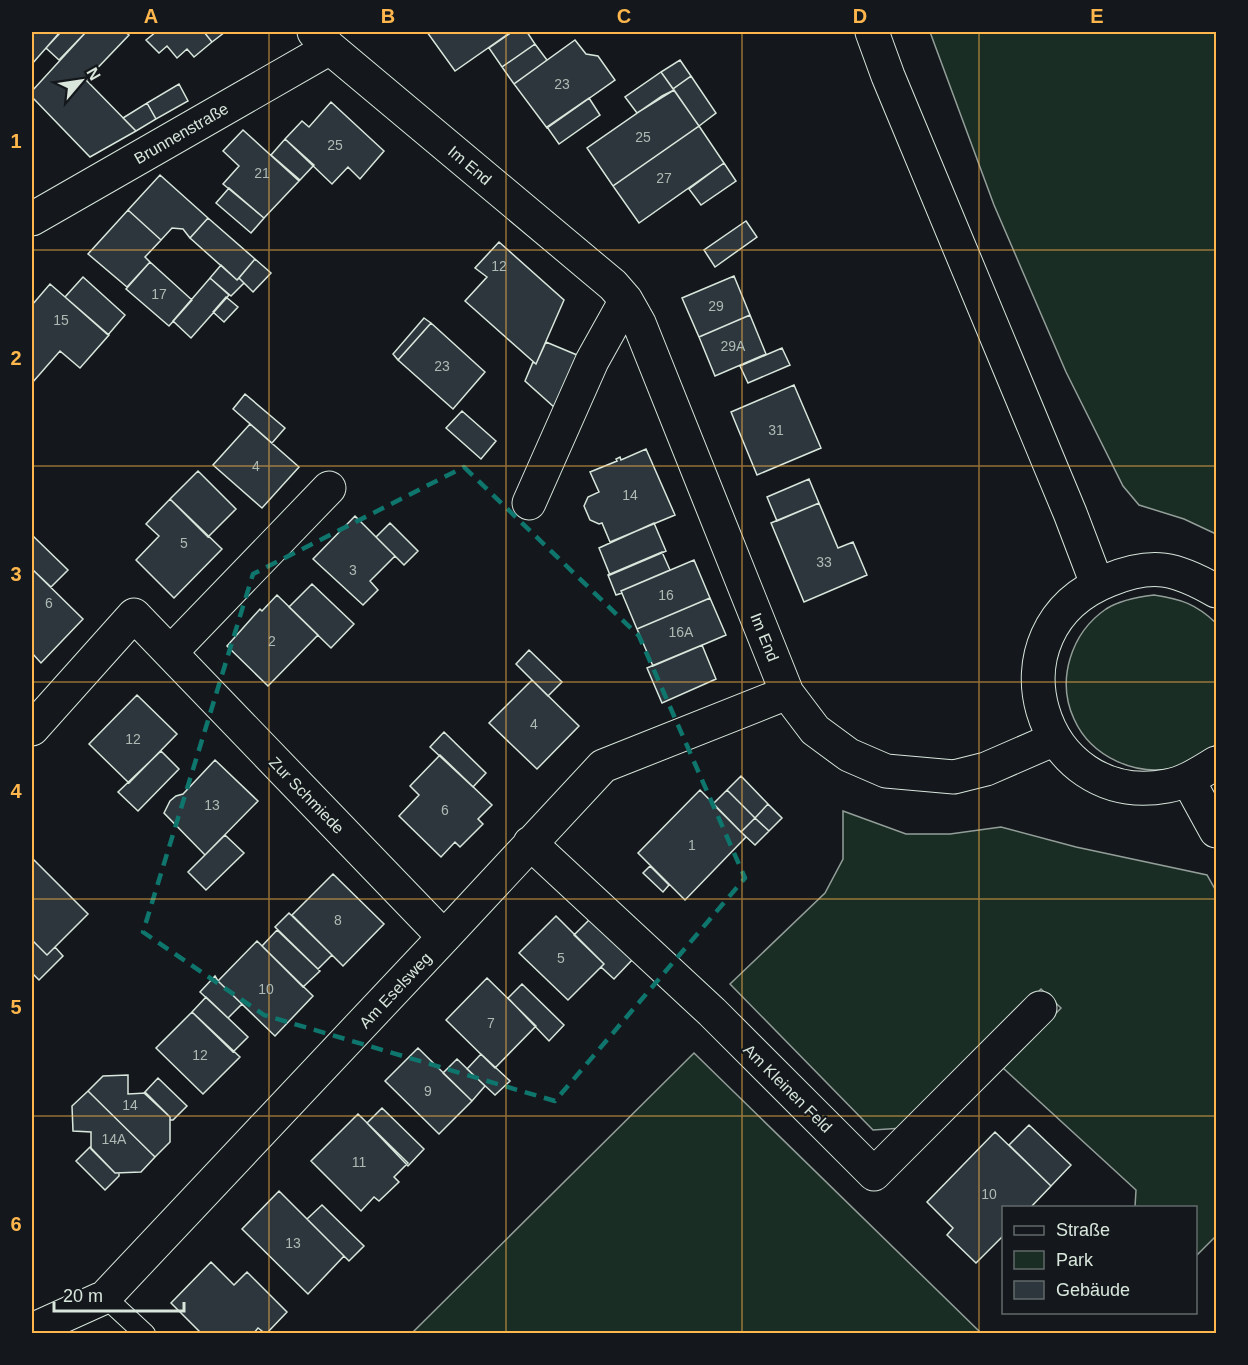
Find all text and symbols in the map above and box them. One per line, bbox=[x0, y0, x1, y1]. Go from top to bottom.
text: A bbox=[144, 5, 158, 27]
text: B bbox=[381, 5, 395, 27]
text: C bbox=[617, 5, 631, 27]
text: D bbox=[853, 5, 867, 27]
text: E bbox=[1090, 5, 1104, 27]
north arrow bbox=[51, 51, 111, 111]
text: N bbox=[83, 65, 104, 83]
house number: 23 bbox=[554, 76, 570, 92]
street label: Brunnenstraße bbox=[131, 100, 231, 167]
house number: 25 bbox=[635, 129, 651, 145]
text: 1 bbox=[10, 130, 22, 152]
house number: 25 bbox=[327, 137, 343, 153]
street label: Im End bbox=[445, 143, 495, 188]
house number: 21 bbox=[254, 165, 270, 181]
house number: 27 bbox=[656, 170, 672, 186]
house number: 12 bbox=[491, 258, 507, 274]
house number: 17 bbox=[151, 286, 167, 302]
house number: 29 bbox=[708, 298, 724, 314]
house number: 15 bbox=[53, 312, 69, 328]
house number: 29A bbox=[721, 338, 746, 354]
text: 2 bbox=[10, 347, 22, 369]
house number: 23 bbox=[434, 358, 450, 374]
house number: 31 bbox=[768, 422, 784, 438]
house number: 4 bbox=[252, 458, 260, 474]
house number: 14 bbox=[622, 487, 638, 503]
house number: 5 bbox=[180, 535, 188, 551]
house number: 33 bbox=[816, 554, 832, 570]
house number: 3 bbox=[349, 562, 357, 578]
text: 3 bbox=[10, 563, 22, 585]
house number: 16 bbox=[658, 587, 674, 603]
house number: 6 bbox=[45, 595, 53, 611]
street label: Im End bbox=[747, 611, 782, 664]
house number: 16A bbox=[669, 624, 694, 640]
house number: 2 bbox=[268, 633, 276, 649]
house number: 4 bbox=[530, 716, 538, 732]
house number: 12 bbox=[125, 731, 141, 747]
street label: Zur Schmiede bbox=[266, 754, 347, 837]
text: 4 bbox=[10, 780, 22, 802]
house number: 13 bbox=[204, 797, 220, 813]
house number: 6 bbox=[441, 802, 449, 818]
house number: 1 bbox=[688, 837, 696, 853]
house number: 8 bbox=[334, 912, 342, 928]
street label: Am Eselsweg bbox=[356, 949, 435, 1032]
house number: 5 bbox=[557, 950, 565, 966]
house number: 10 bbox=[258, 981, 274, 997]
text: 5 bbox=[10, 996, 22, 1018]
house number: 7 bbox=[487, 1015, 495, 1031]
street label: Am Kleinen Feld bbox=[740, 1041, 835, 1136]
house number: 12 bbox=[192, 1047, 208, 1063]
house number: 9 bbox=[424, 1083, 432, 1099]
house number: 14 bbox=[122, 1097, 138, 1113]
house number: 14A bbox=[102, 1131, 127, 1147]
house number: 11 bbox=[352, 1154, 366, 1170]
house number: 10 bbox=[981, 1186, 997, 1202]
legend bbox=[1002, 1206, 1197, 1314]
text: 6 bbox=[10, 1213, 22, 1235]
text: Straße bbox=[1056, 1220, 1110, 1240]
house number: 13 bbox=[285, 1235, 301, 1251]
text: Park bbox=[1056, 1250, 1094, 1270]
scale bar bbox=[54, 1275, 184, 1313]
text: Gebäude bbox=[1056, 1280, 1130, 1300]
text: 20 m bbox=[63, 1286, 103, 1306]

